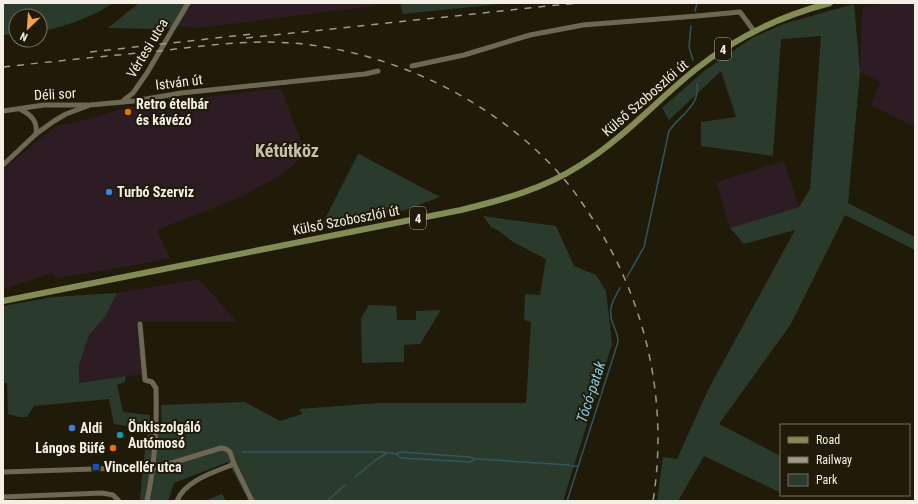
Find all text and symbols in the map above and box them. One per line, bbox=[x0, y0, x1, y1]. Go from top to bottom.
north arrow bbox=[8, 8, 48, 48]
street label: Vértesi utca bbox=[123, 15, 171, 81]
text: N bbox=[18, 29, 30, 44]
road number: 4 bbox=[715, 38, 731, 60]
street label: Külső Szoboszlói út bbox=[599, 56, 691, 140]
street label: István út bbox=[154, 71, 204, 93]
street label: Déli sor bbox=[34, 85, 76, 103]
place label: Retro ételbár és kávézó bbox=[136, 96, 209, 128]
marker: Retro ételbár és kávézó bbox=[123, 107, 133, 117]
district label: Kétútköz bbox=[255, 140, 319, 161]
place label: Turbó Szerviz bbox=[117, 184, 194, 200]
marker: Turbó Szerviz bbox=[104, 187, 114, 197]
street label: Külső Szoboszlói út bbox=[291, 202, 401, 238]
road number: 4 bbox=[410, 207, 426, 229]
water label: Tócó-patak bbox=[573, 358, 610, 425]
place label: Önkiszolgáló Autómosó bbox=[128, 419, 201, 451]
place label: Aldi bbox=[80, 420, 102, 436]
marker: Aldi bbox=[67, 423, 77, 433]
legend bbox=[780, 424, 910, 496]
marker: Önkiszolgáló Autómosó bbox=[115, 430, 125, 440]
text: Road bbox=[816, 433, 840, 447]
place label: Lángos Büfé bbox=[35, 440, 105, 456]
marker: Lángos Büfé bbox=[108, 443, 118, 453]
text: Railway bbox=[816, 453, 852, 467]
place label: Vincellér utca bbox=[104, 459, 182, 475]
marker: Vincellér utca bbox=[91, 462, 101, 472]
text: Park bbox=[816, 473, 838, 487]

